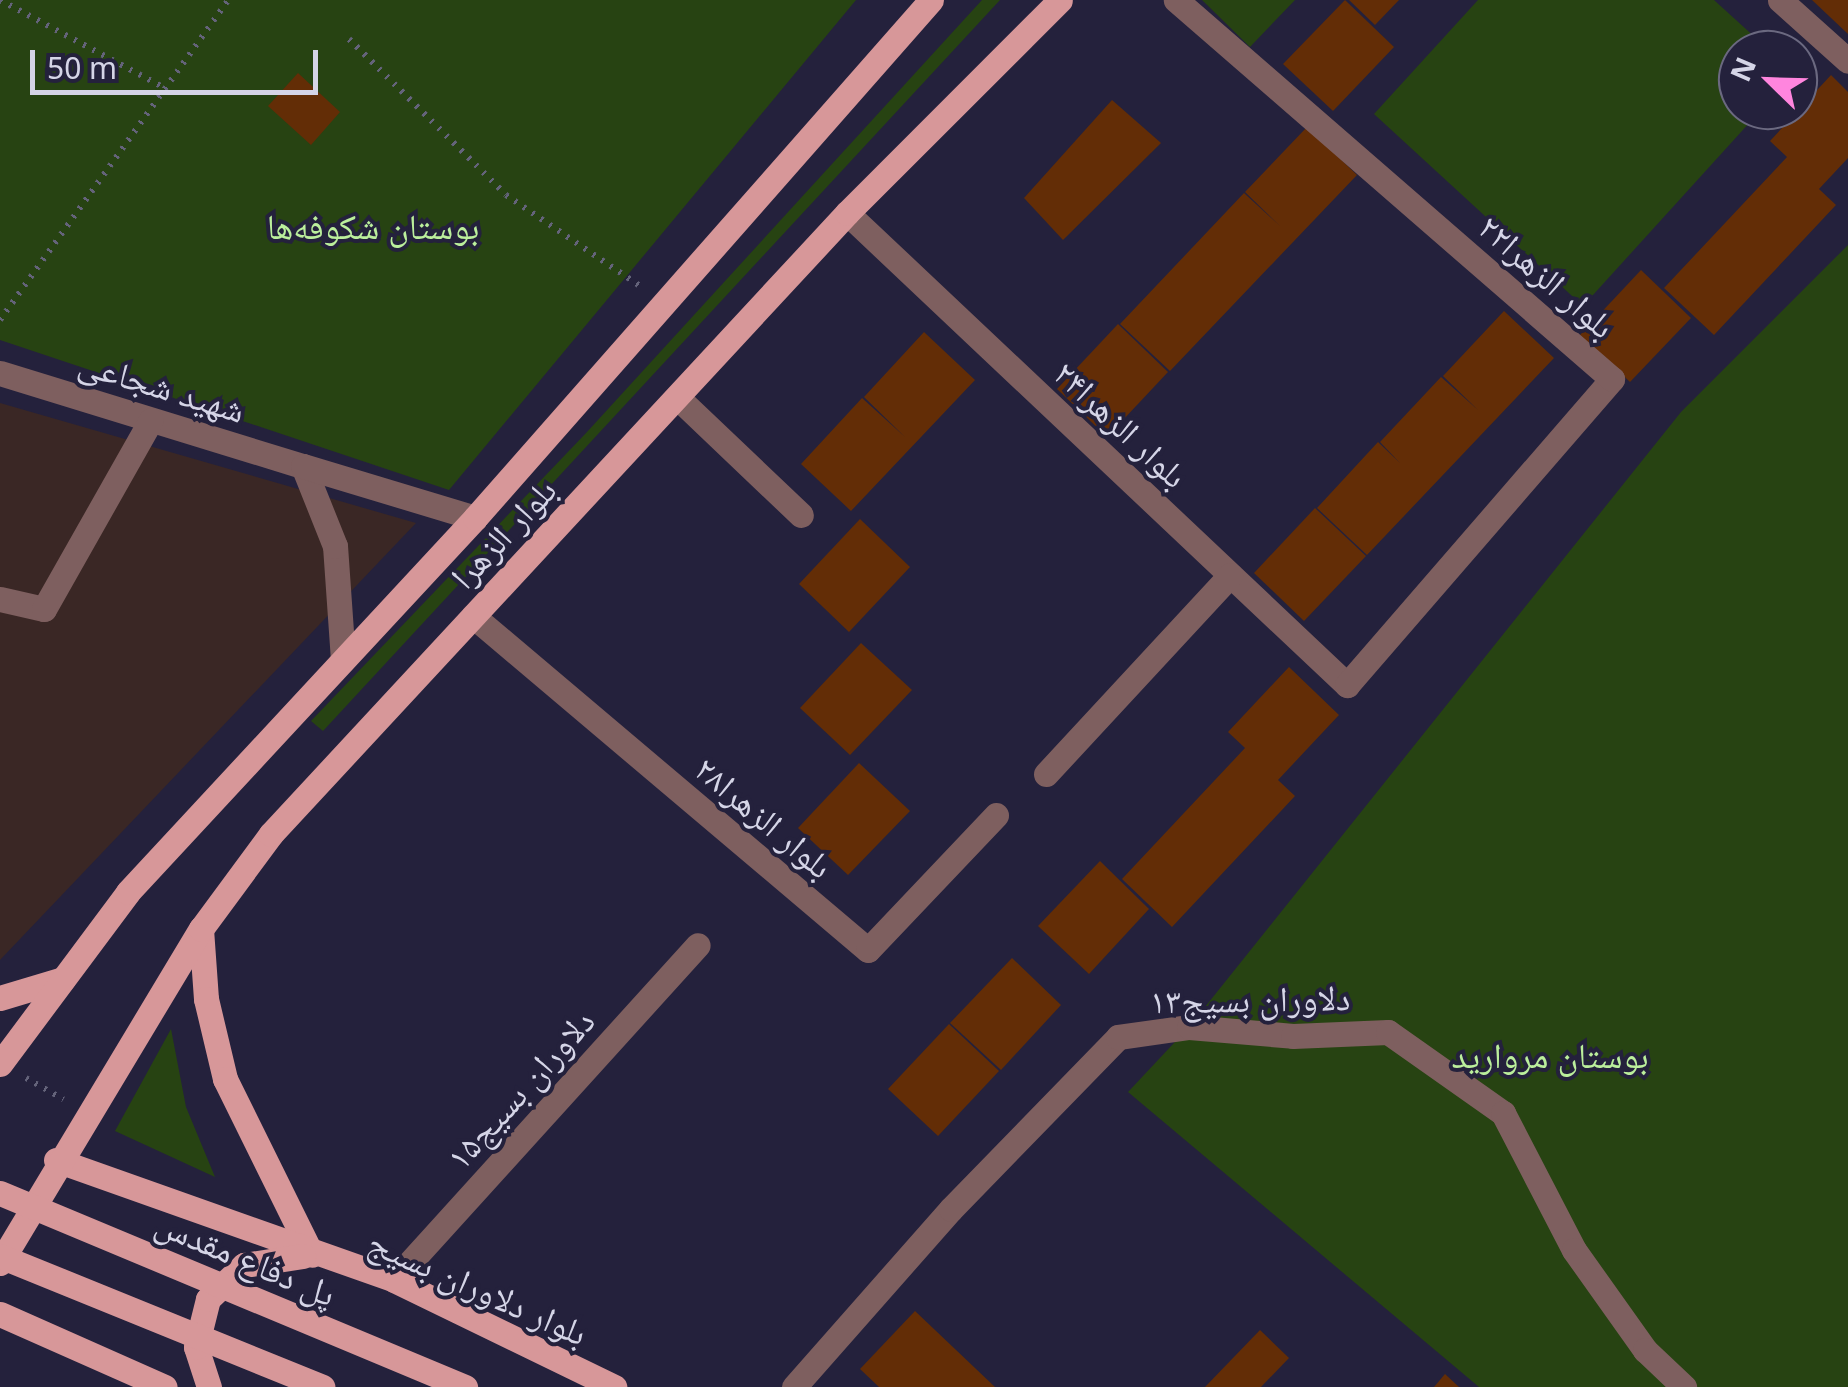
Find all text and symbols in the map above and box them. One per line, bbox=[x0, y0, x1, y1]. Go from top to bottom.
scale bar bbox=[35, 30, 322, 92]
north arrow bbox=[1718, 30, 1818, 130]
text: 50 m bbox=[47, 47, 117, 88]
text: N bbox=[1720, 51, 1764, 87]
park label: بوستان شکوفه‌ها bbox=[267, 205, 479, 247]
street label: بلوار الزهرا۲۲ bbox=[1470, 205, 1624, 347]
street label: شهید شجاعی bbox=[74, 341, 250, 431]
street label: بلوار الزهرا۲۴ bbox=[1046, 352, 1196, 496]
street label: بلوار الزهرا bbox=[441, 469, 565, 597]
street label: بلوار الزهرا۲۸ bbox=[687, 747, 841, 887]
street label: دلاوران بسیج۱۳ bbox=[1149, 976, 1351, 1022]
street label: دلاوران بسیج۱۵ bbox=[437, 1000, 603, 1178]
park label: بوستان مروارید bbox=[1451, 1034, 1649, 1076]
street label: پل دفاع مقدس bbox=[150, 1201, 342, 1315]
street label: بلوار دلاوران بسیج bbox=[362, 1220, 594, 1354]

